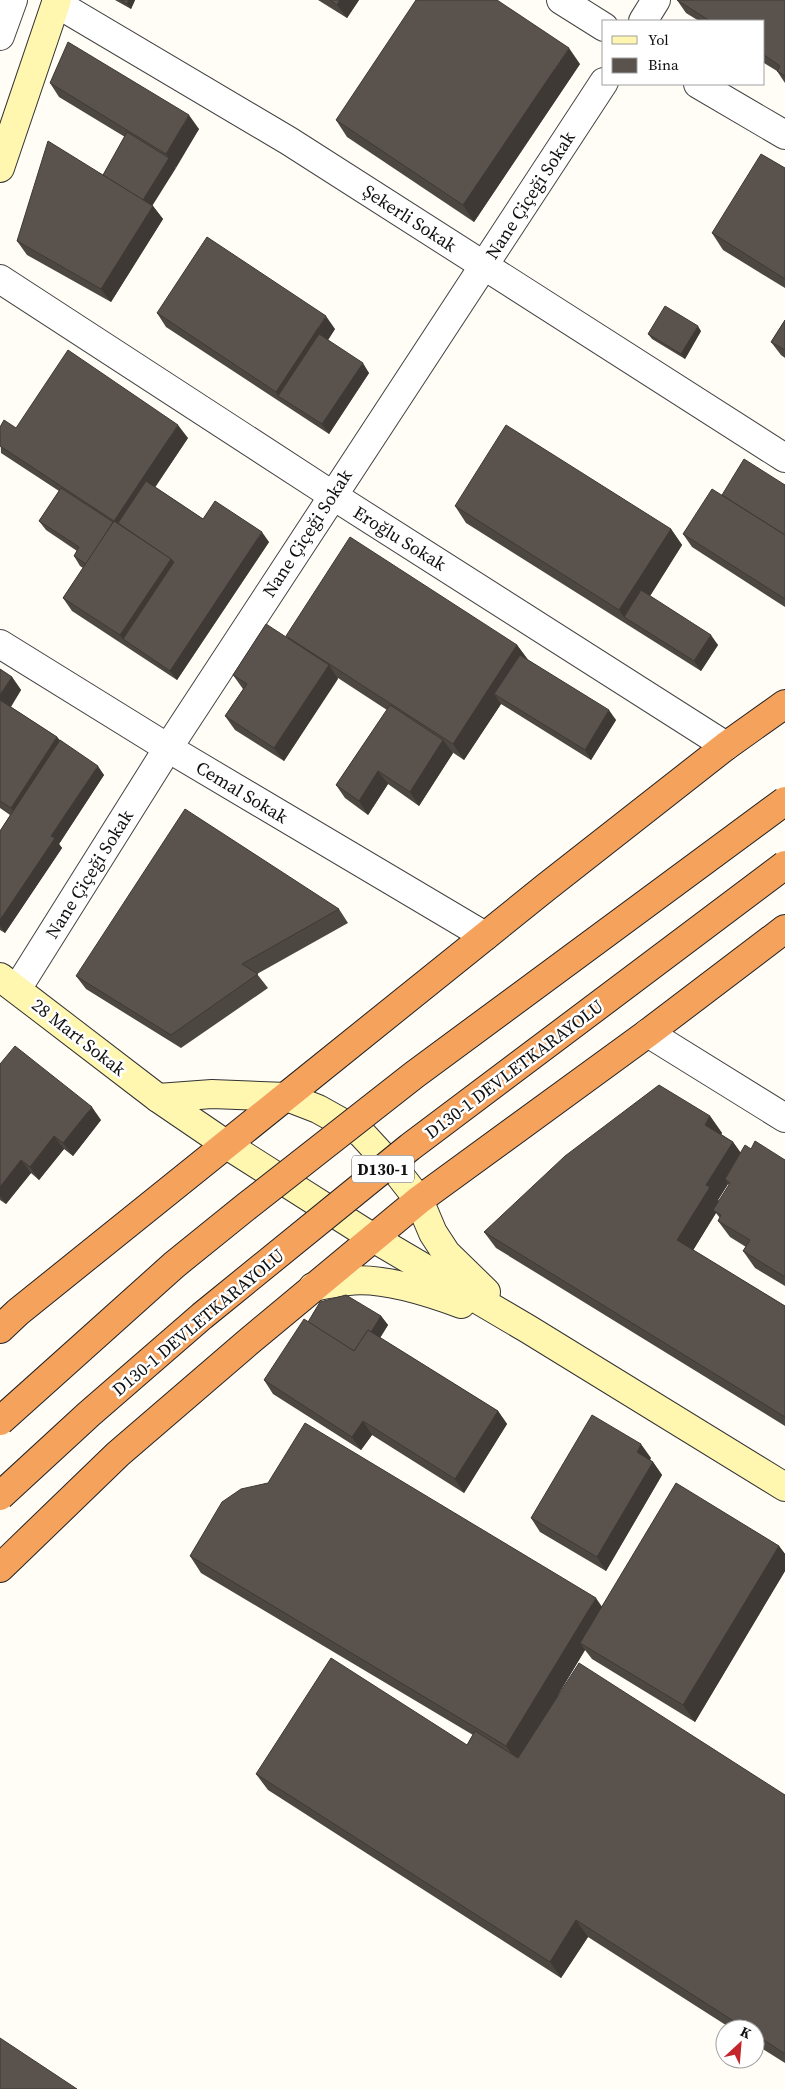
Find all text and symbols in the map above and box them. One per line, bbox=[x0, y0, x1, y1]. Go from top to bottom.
legend bbox=[602, 20, 765, 85]
text: Yol bbox=[648, 29, 669, 50]
text: Bina bbox=[648, 54, 679, 75]
street label: Nane Çiçeği Sokak bbox=[479, 126, 581, 264]
street label: Şekerli Sokak bbox=[358, 178, 462, 258]
street label: Nane Çiçeği Sokak bbox=[256, 464, 358, 602]
street label: Eroğlu Sokak bbox=[349, 500, 451, 576]
street label: Cemal Sokak bbox=[191, 755, 293, 829]
street label: Nane Çiçeği Sokak bbox=[39, 805, 139, 943]
street label: 28 Mart Sokak bbox=[27, 992, 131, 1082]
street label: D130-1 DEVLETKARAYOLU bbox=[420, 994, 608, 1144]
road number: D130-1 bbox=[352, 1156, 414, 1182]
street label: D130-1 DEVLETKARAYOLU bbox=[107, 1243, 289, 1401]
north arrow bbox=[715, 2019, 765, 2069]
text: K bbox=[737, 2021, 755, 2044]

